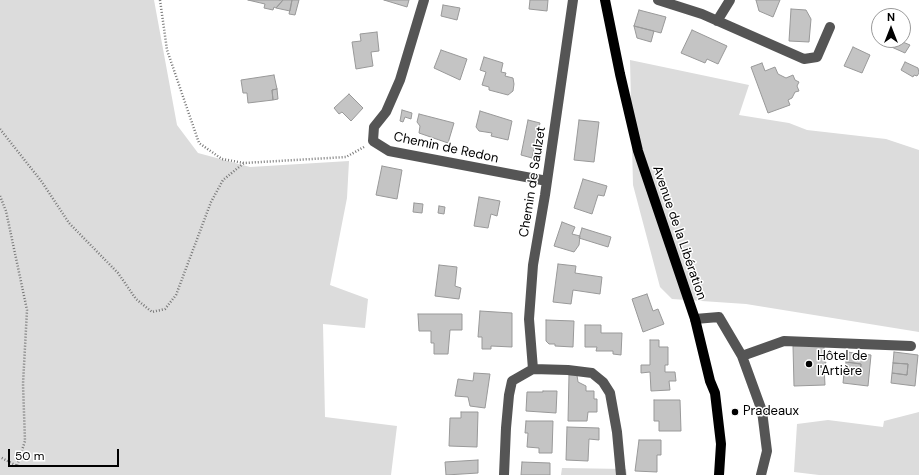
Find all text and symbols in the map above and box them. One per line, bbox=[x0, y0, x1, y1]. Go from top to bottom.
north arrow bbox=[871, 8, 911, 48]
text: N bbox=[887, 10, 895, 24]
street label: Chemin de Saulzet bbox=[517, 125, 549, 239]
street label: Chemin de Redon bbox=[392, 129, 500, 167]
street label: Avenue de la Libération bbox=[649, 164, 709, 302]
place label: Hôtel de l'Artière bbox=[817, 349, 867, 380]
marker: Hôtel de l'Artière bbox=[804, 359, 814, 369]
place label: Pradeaux bbox=[743, 404, 799, 420]
marker: Pradeaux bbox=[730, 407, 740, 417]
scale bar bbox=[10, 441, 121, 467]
text: 50 m bbox=[15, 448, 44, 464]

